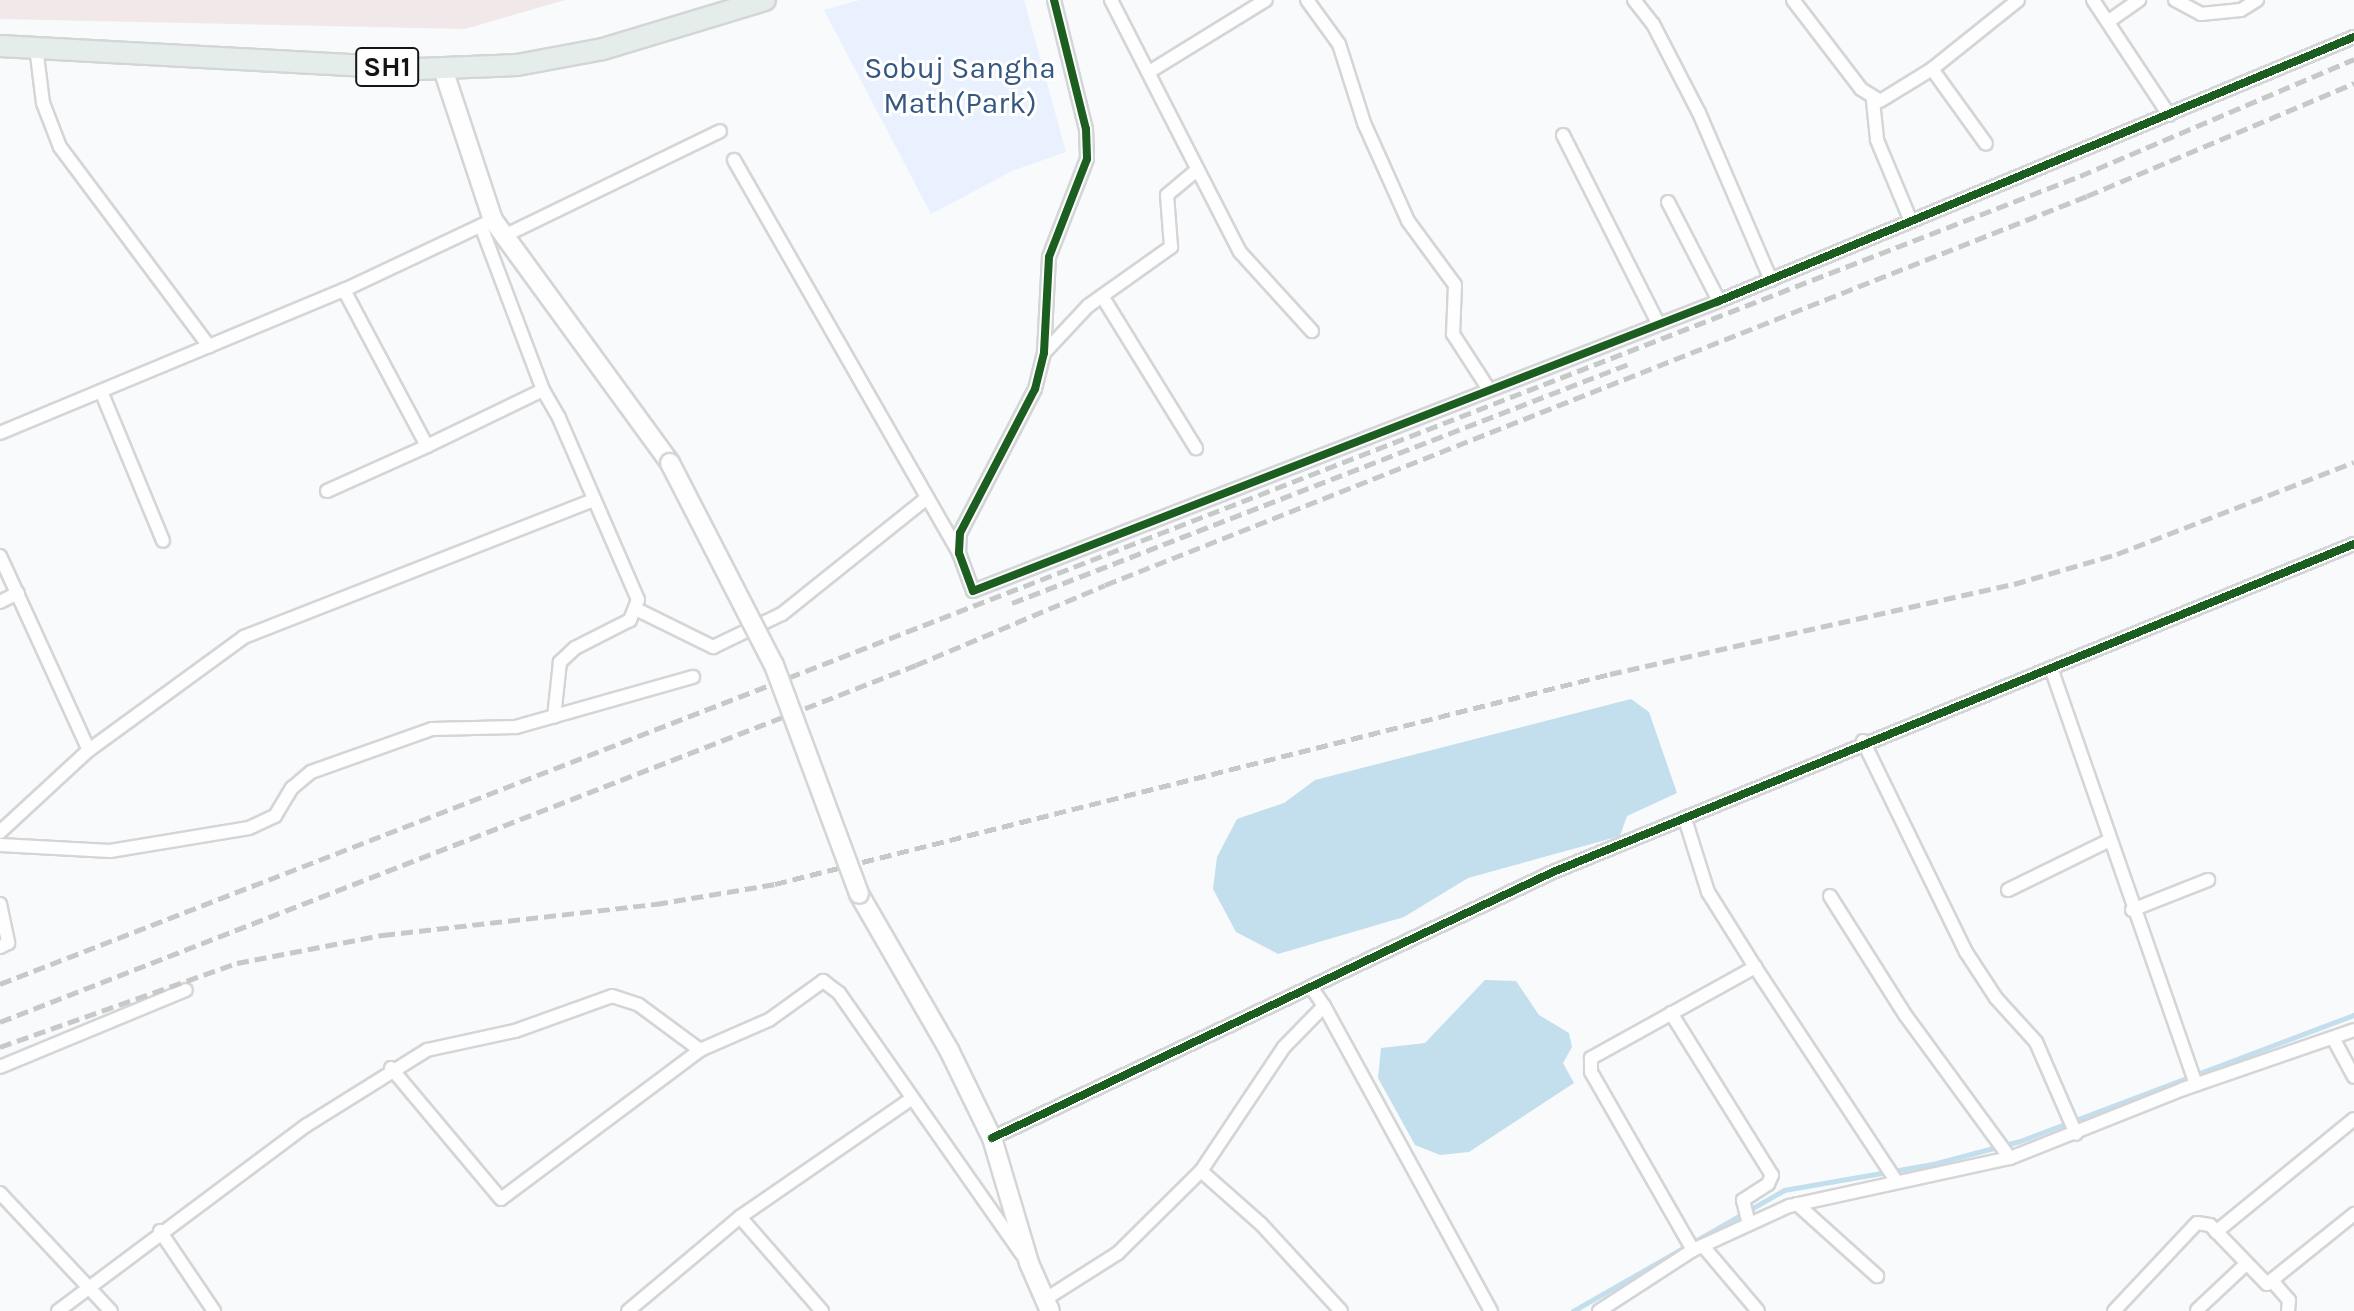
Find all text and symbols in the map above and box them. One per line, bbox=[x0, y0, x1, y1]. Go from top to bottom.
road number: SH1 bbox=[355, 43, 419, 91]
park label: Sobuj Sangha Math(Park) bbox=[864, 50, 1056, 120]

